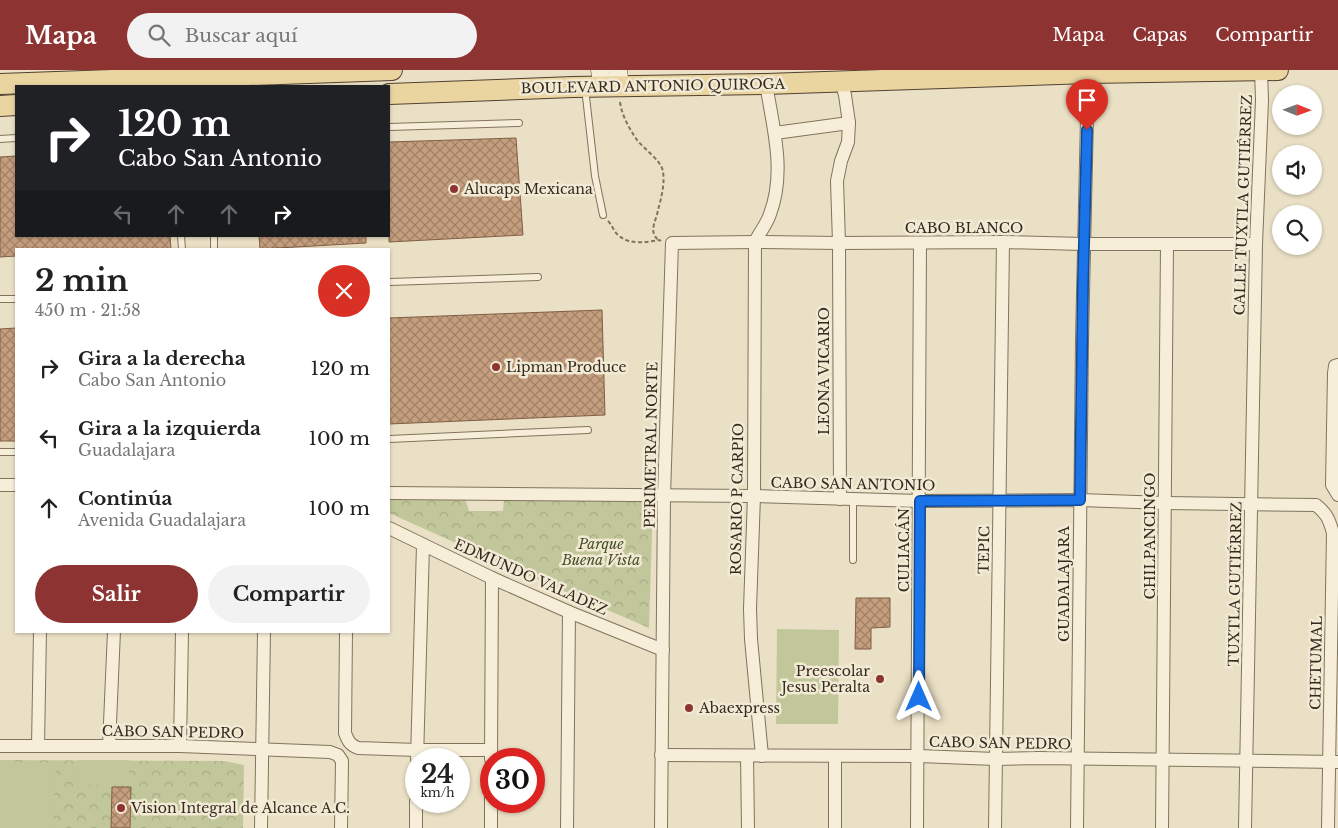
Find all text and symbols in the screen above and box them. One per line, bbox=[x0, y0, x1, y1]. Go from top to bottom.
search box bbox=[127, 13, 477, 58]
text: Mapa bbox=[25, 21, 97, 50]
icon: search bbox=[145, 21, 173, 49]
text: Buscar aquí bbox=[185, 24, 297, 47]
text: Mapa bbox=[1053, 24, 1104, 46]
text: Capas bbox=[1132, 24, 1187, 46]
text: Compartir bbox=[1215, 24, 1313, 46]
street label: BOULEVARD ANTONIO QUIROGA bbox=[521, 75, 786, 97]
pin bbox=[1066, 79, 1108, 130]
north arrow bbox=[1272, 85, 1322, 135]
map controls bbox=[1272, 85, 1322, 255]
icon: arrive bbox=[1073, 86, 1101, 114]
street label: CALLE TUXTLA GUTIÉRREZ bbox=[1230, 94, 1256, 316]
text: 120 m bbox=[118, 102, 231, 145]
icon: right bbox=[35, 105, 100, 170]
text: Cabo San Antonio bbox=[118, 145, 322, 172]
button: sound bbox=[1272, 145, 1322, 195]
place label: Alucaps Mexicana bbox=[463, 180, 593, 198]
marker: Alucaps Mexicana bbox=[448, 183, 460, 195]
icon: left bbox=[109, 200, 137, 228]
icon: ahead bbox=[162, 200, 190, 228]
icon: ahead bbox=[215, 200, 243, 228]
icon: right bbox=[268, 200, 296, 228]
button: search bbox=[1272, 205, 1322, 255]
street label: CABO BLANCO bbox=[905, 219, 1023, 237]
text: 2 min bbox=[35, 262, 128, 299]
button: close bbox=[318, 265, 370, 317]
text: 450 m · 21:58 bbox=[35, 300, 141, 320]
street label: LEONA VICARIO bbox=[815, 307, 833, 435]
text: Gira a la derecha bbox=[78, 347, 246, 370]
icon: right bbox=[35, 354, 63, 382]
text: 120 m bbox=[310, 357, 370, 380]
place label: Lipman Produce bbox=[506, 358, 627, 376]
marker: Lipman Produce bbox=[490, 361, 502, 373]
street label: PERIMETRAL NORTE bbox=[641, 362, 661, 528]
text: Cabo San Antonio bbox=[78, 370, 226, 390]
text: Gira a la izquierda bbox=[78, 417, 261, 440]
street label: ROSARIO P CARPIO bbox=[727, 423, 747, 575]
icon: left bbox=[35, 424, 63, 452]
text: 100 m bbox=[309, 427, 370, 450]
text: Guadalajara bbox=[78, 440, 175, 460]
street label: CHILPANCINGO bbox=[1141, 472, 1159, 600]
street label: CABO SAN ANTONIO bbox=[770, 474, 936, 494]
text: Continúa bbox=[78, 487, 172, 510]
icon: ahead bbox=[35, 494, 63, 522]
text: 100 m bbox=[309, 497, 370, 520]
street label: TUXTLA GUTIÉRREZ bbox=[1225, 501, 1245, 667]
street label: CULIACÁN bbox=[895, 507, 913, 592]
text: Avenida Guadalajara bbox=[78, 510, 246, 530]
street label: TEPIC bbox=[975, 526, 993, 574]
street label: GUADALAJARA bbox=[1055, 526, 1073, 642]
street label: EDMUNDO VALADEZ bbox=[451, 535, 611, 619]
park label: Parque Buena Vista bbox=[561, 535, 640, 569]
button: Salir bbox=[35, 565, 198, 623]
button: Compartir bbox=[208, 565, 370, 623]
street label: CHETUMAL bbox=[1306, 616, 1326, 710]
place label: Preescolar Jesus Peralta bbox=[779, 662, 870, 696]
position arrow bbox=[892, 670, 944, 722]
marker: Preescolar Jesus Peralta bbox=[874, 673, 886, 685]
place label: Abaexpress bbox=[698, 699, 780, 717]
marker: Abaexpress bbox=[683, 702, 695, 714]
street label: CABO SAN PEDRO bbox=[102, 722, 244, 742]
street label: CABO SAN PEDRO bbox=[929, 733, 1071, 753]
speed limit sign: 30 bbox=[480, 748, 545, 813]
text: 24 bbox=[421, 759, 454, 790]
text: km/h bbox=[420, 785, 455, 800]
place label: Vision Integral de Alcance A.C. bbox=[130, 799, 350, 817]
marker: Vision Integral de Alcance A.C. bbox=[115, 802, 127, 814]

